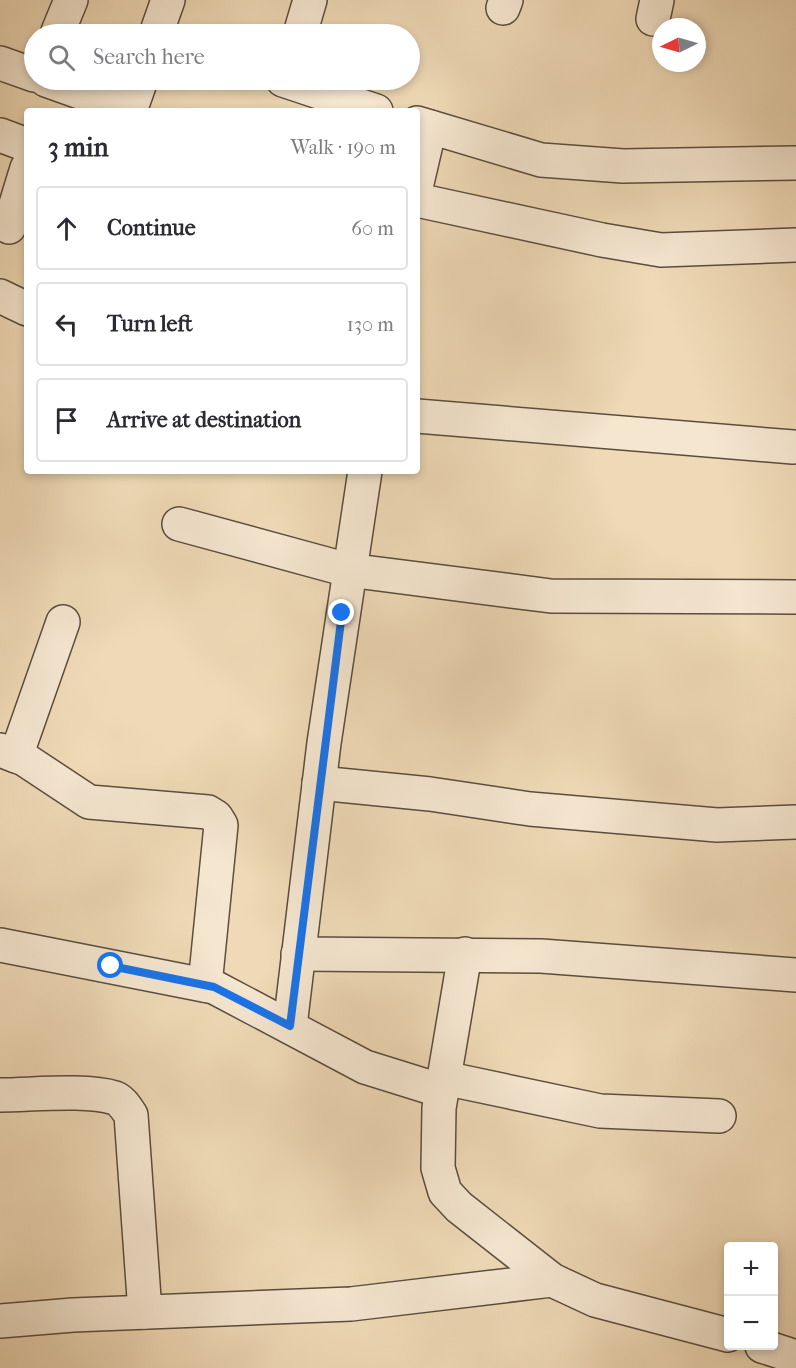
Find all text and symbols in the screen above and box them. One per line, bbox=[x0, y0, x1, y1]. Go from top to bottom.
north arrow bbox=[652, 18, 706, 72]
search box bbox=[24, 24, 420, 90]
icon: search bbox=[45, 41, 78, 74]
text: Search here bbox=[93, 44, 205, 70]
text: 3 min bbox=[48, 132, 109, 163]
text: Walk · 190 m bbox=[290, 136, 396, 159]
icon: ahead bbox=[50, 212, 83, 245]
text: Continue bbox=[107, 215, 196, 241]
text: 60 m bbox=[351, 217, 394, 240]
icon: left bbox=[50, 308, 83, 341]
text: Turn left bbox=[107, 311, 193, 337]
text: 130 m bbox=[347, 313, 394, 336]
icon: arrive bbox=[50, 404, 83, 437]
text: Arrive at destination bbox=[107, 407, 301, 433]
route end bbox=[328, 599, 354, 625]
route start bbox=[97, 952, 123, 978]
map controls bbox=[724, 1242, 778, 1350]
button: + bbox=[724, 1242, 778, 1296]
button: − bbox=[724, 1296, 778, 1350]

